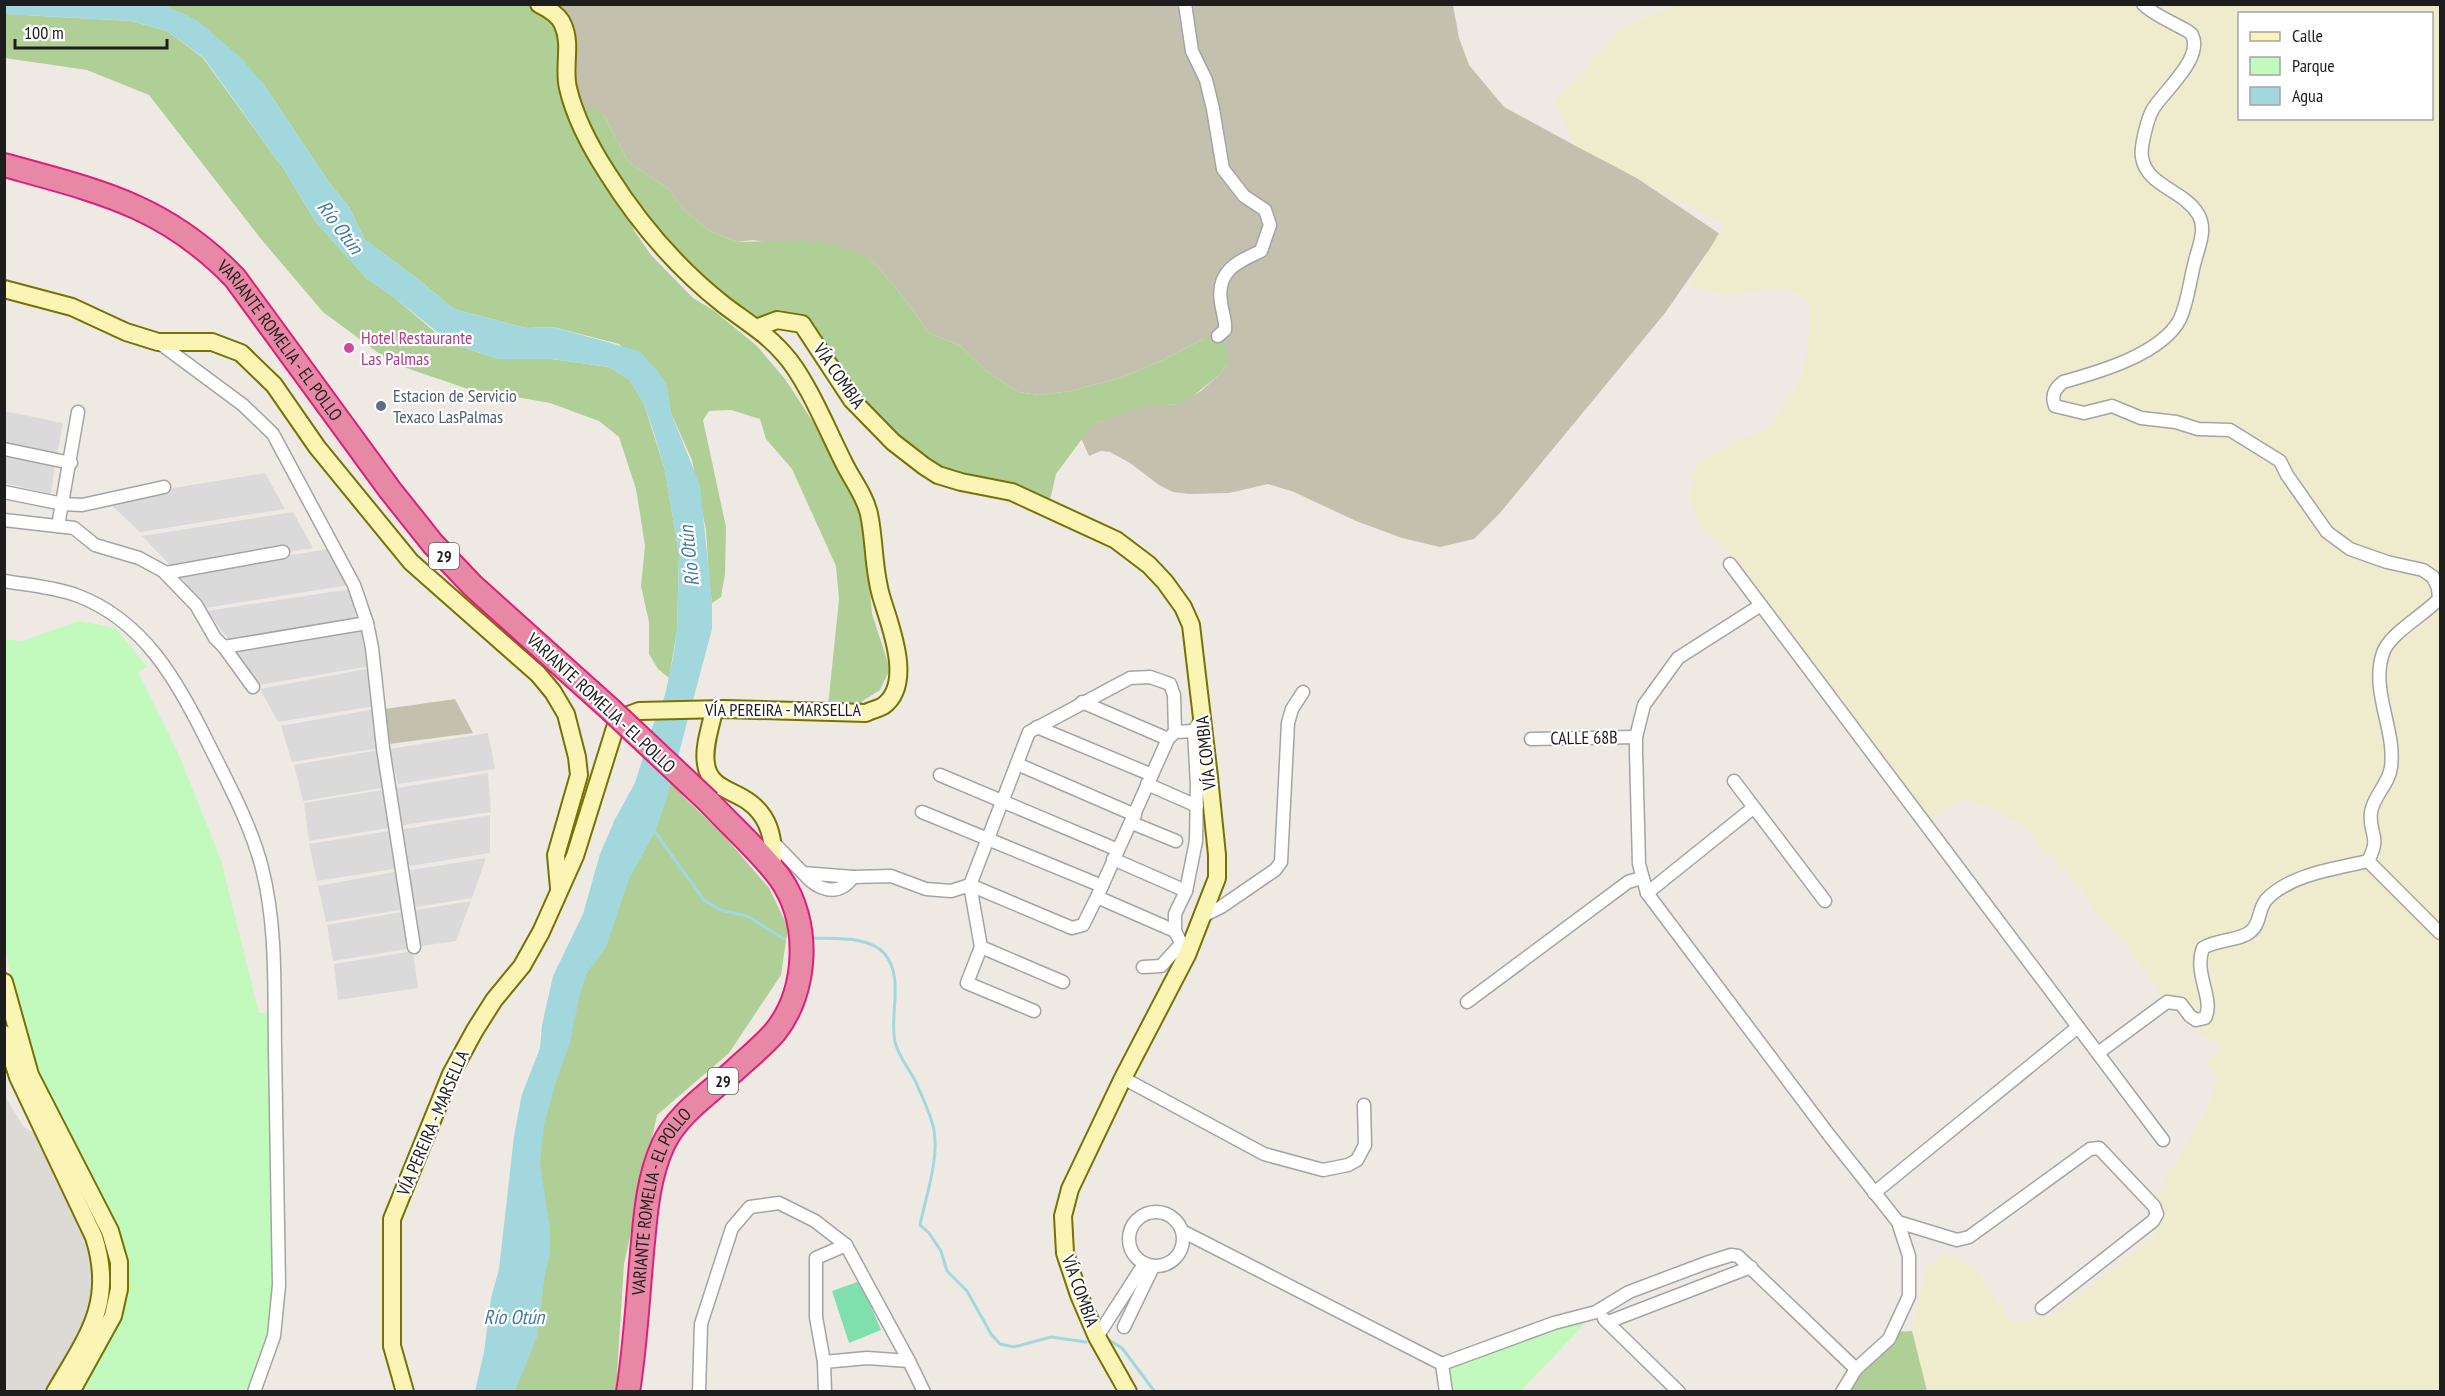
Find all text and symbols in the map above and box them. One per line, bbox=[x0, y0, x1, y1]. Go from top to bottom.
scale bar bbox=[15, 12, 166, 50]
legend bbox=[2238, 12, 2433, 120]
text: 100 m bbox=[24, 21, 64, 44]
text: Calle bbox=[2292, 24, 2323, 47]
text: Parque bbox=[2292, 54, 2335, 77]
text: Agua bbox=[2292, 84, 2323, 107]
water label: Río Otún bbox=[311, 195, 369, 260]
street label: VARIANTE ROMELIA - EL POLLO bbox=[212, 254, 348, 425]
place label: Hotel Restaurante Las Palmas bbox=[361, 326, 472, 370]
street label: VÍA COMBIA bbox=[808, 338, 871, 413]
marker: Hotel Restaurante Las Palmas bbox=[342, 341, 356, 355]
place label: Estacion de Servicio Texaco LasPalmas bbox=[393, 384, 517, 428]
marker: Estacion de Servicio Texaco LasPalmas bbox=[374, 399, 388, 413]
water label: Río Otún bbox=[673, 523, 705, 588]
road number: 29 bbox=[429, 543, 459, 569]
street label: VARIANTE ROMELIA - EL POLLO bbox=[521, 627, 681, 778]
street label: VÍA PEREIRA - MARSELLA bbox=[704, 698, 861, 721]
street label: VÍA COMBIA bbox=[1190, 714, 1221, 792]
street label: CALLE 68B bbox=[1550, 725, 1618, 750]
street label: VÍA PEREIRA - MARSELLA bbox=[391, 1046, 474, 1200]
road number: 29 bbox=[708, 1068, 738, 1094]
street label: VARIANTE ROMELIA - EL POLLO bbox=[626, 1103, 696, 1297]
street label: VÍA COMBIA bbox=[1057, 1251, 1104, 1330]
water label: Río Otún bbox=[484, 1304, 546, 1330]

